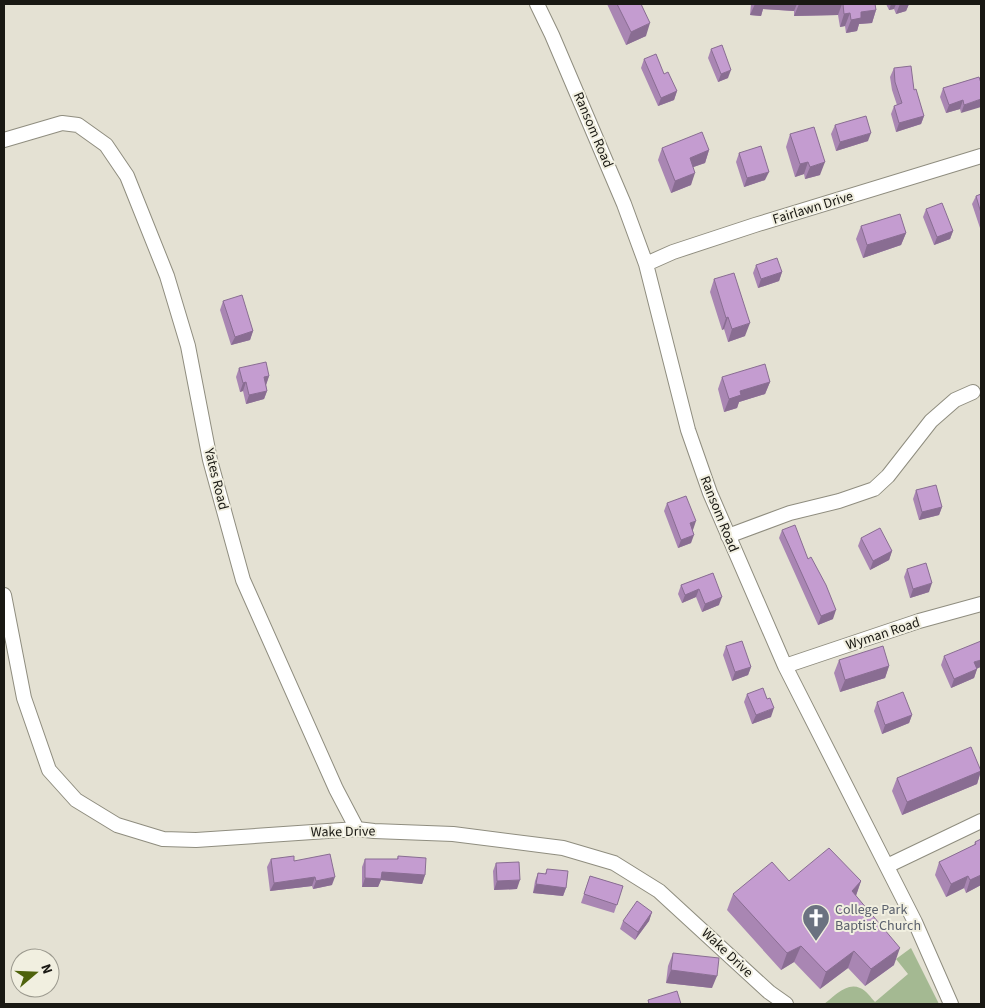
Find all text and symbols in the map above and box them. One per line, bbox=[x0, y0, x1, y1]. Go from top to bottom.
street label: Ransom Road bbox=[568, 89, 618, 171]
street label: Fairlawn Drive bbox=[770, 186, 856, 230]
street label: Yates Road bbox=[198, 445, 233, 512]
street label: Ransom Road bbox=[695, 473, 743, 555]
street label: Wyman Road bbox=[843, 613, 923, 655]
street label: Wake Drive bbox=[311, 821, 376, 843]
place label: College Park Baptist Church bbox=[835, 900, 921, 936]
church icon: College Park Baptist Church bbox=[801, 903, 831, 942]
street label: Wake Drive bbox=[697, 924, 757, 982]
north arrow bbox=[10, 948, 60, 998]
text: N bbox=[35, 961, 57, 977]

